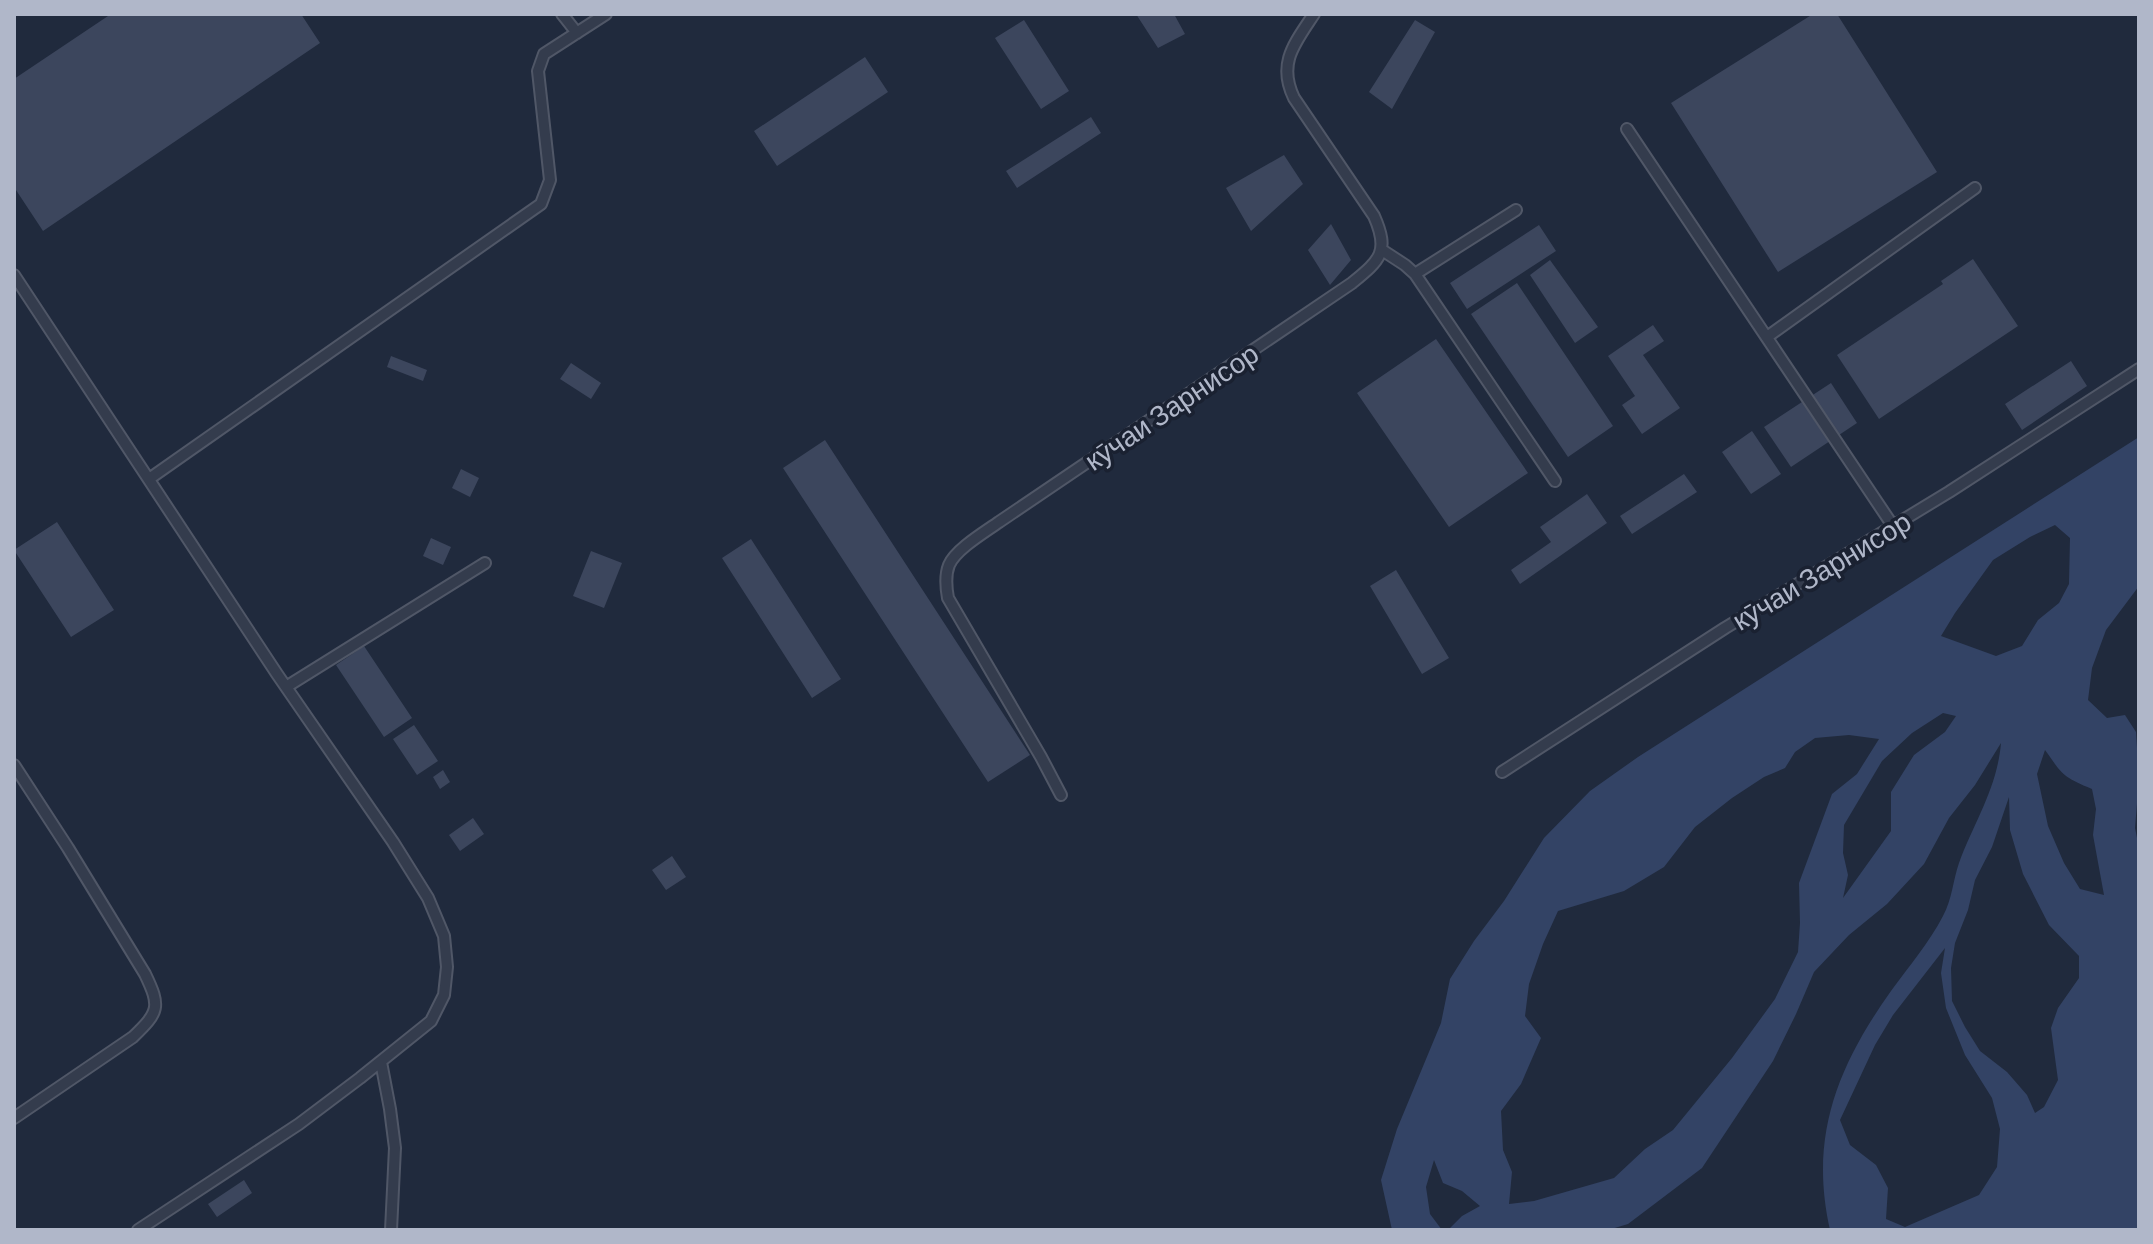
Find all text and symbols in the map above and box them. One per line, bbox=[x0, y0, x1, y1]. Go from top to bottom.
street label: кӯчаи Зарнисор bbox=[1078, 335, 1264, 477]
street label: кӯчаи Зарнисор bbox=[1726, 503, 1916, 637]

